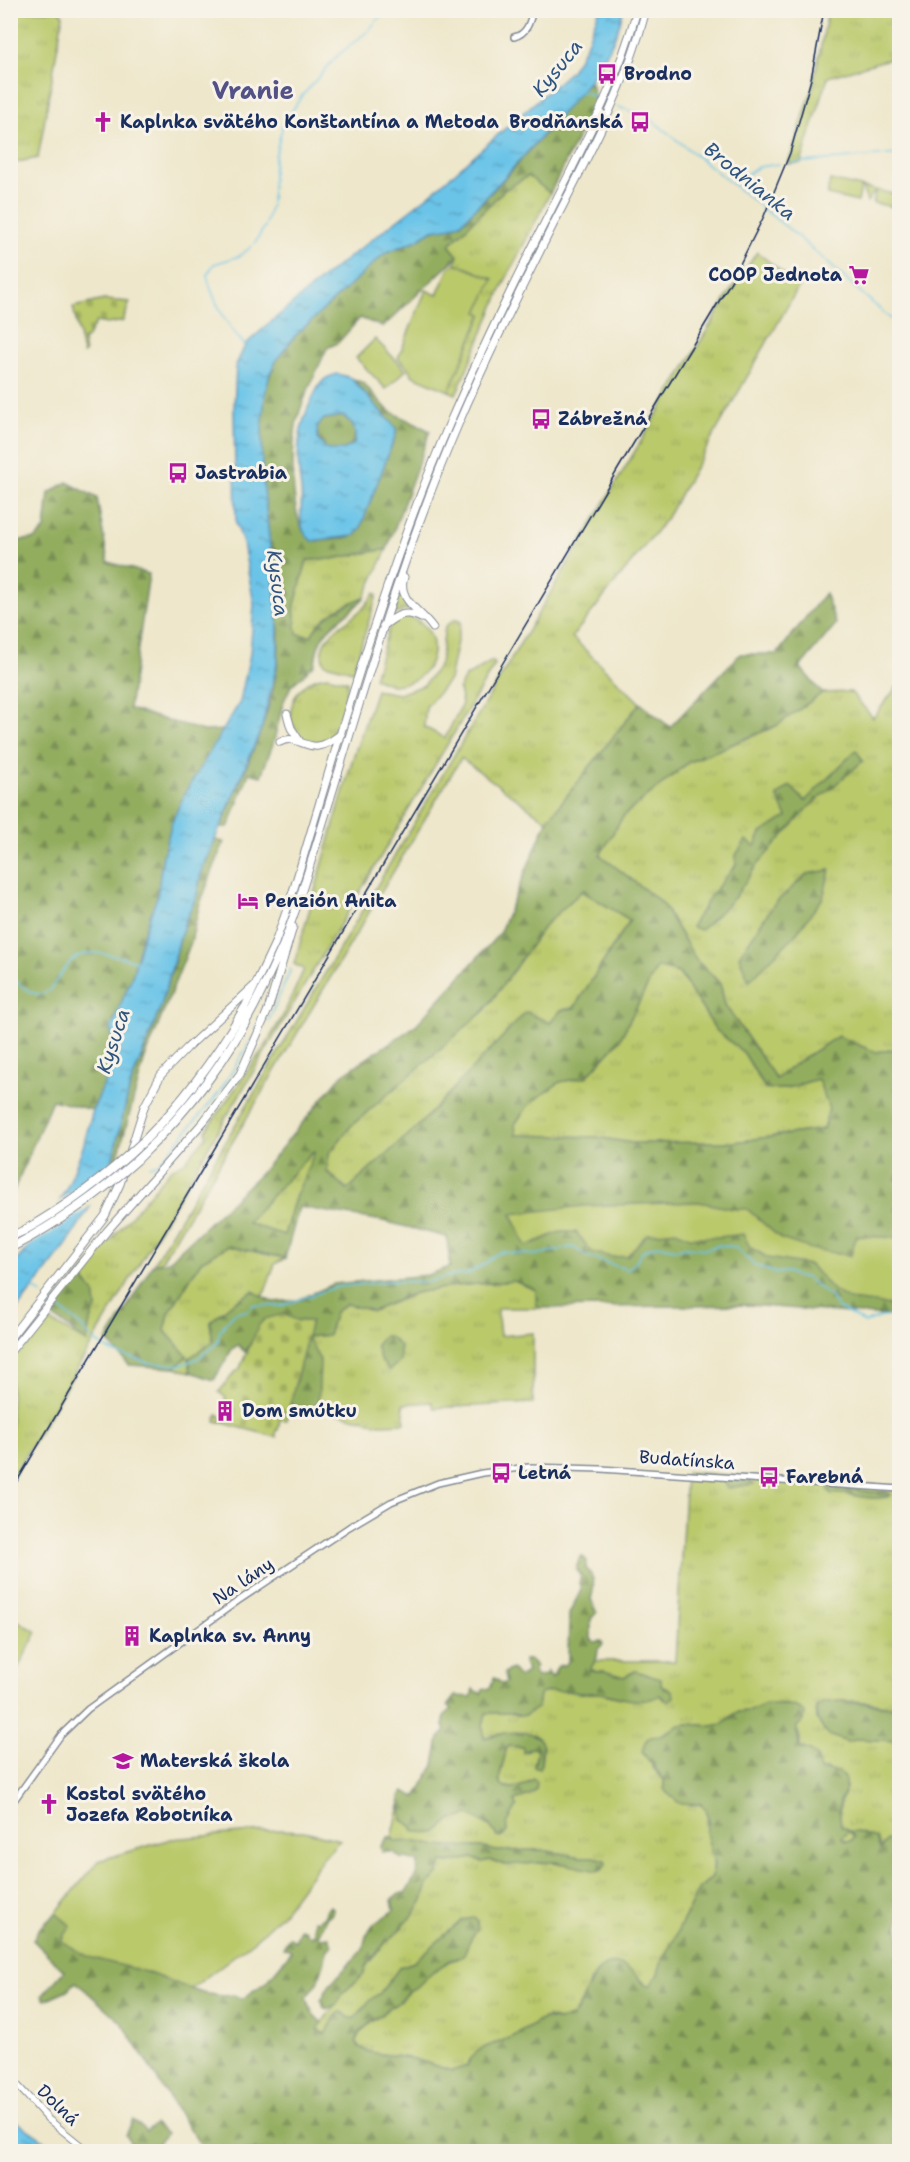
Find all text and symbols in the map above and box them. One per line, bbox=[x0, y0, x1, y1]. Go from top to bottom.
water label: Kysuca bbox=[526, 34, 588, 102]
bus stop icon: Brodno bbox=[595, 62, 619, 86]
place label: Brodno bbox=[624, 62, 692, 86]
district label: Vranie bbox=[212, 75, 294, 107]
church icon: Kaplnka svätého Konštantína a Metoda bbox=[91, 110, 115, 134]
place label: Kaplnka svätého Konštantína a Metoda bbox=[120, 110, 500, 134]
place label: Brodňanská bbox=[509, 110, 624, 134]
bus stop icon: Brodňanská bbox=[628, 110, 652, 134]
water label: Brodnianka bbox=[699, 136, 801, 226]
place label: COOP Jednota bbox=[708, 263, 843, 287]
supermarket icon: COOP Jednota bbox=[847, 263, 871, 287]
bus stop icon: Zábrežná bbox=[529, 407, 553, 431]
place label: Zábrežná bbox=[558, 407, 648, 431]
bus stop icon: Jastrabia bbox=[166, 461, 190, 485]
place label: Jastrabia bbox=[195, 461, 288, 485]
water label: Kysuca bbox=[261, 548, 295, 618]
hotel icon: Penzión Anita bbox=[236, 889, 260, 913]
place label: Penzión Anita bbox=[265, 889, 397, 913]
water label: Kysuca bbox=[90, 1005, 136, 1077]
building icon: Dom smútku bbox=[213, 1399, 237, 1423]
place label: Dom smútku bbox=[242, 1399, 357, 1423]
street label: Budatínska bbox=[638, 1445, 736, 1475]
bus stop icon: Letná bbox=[489, 1461, 513, 1485]
place label: Letná bbox=[518, 1461, 572, 1485]
bus stop icon: Farebná bbox=[757, 1465, 781, 1489]
place label: Farebná bbox=[786, 1465, 864, 1489]
street label: Na lány bbox=[208, 1552, 278, 1610]
building icon: Kaplnka sv. Anny bbox=[120, 1624, 144, 1648]
place label: Kaplnka sv. Anny bbox=[149, 1624, 311, 1648]
school or university icon: Materská škola bbox=[111, 1749, 135, 1773]
place label: Materská škola bbox=[140, 1749, 290, 1773]
place label: Kostol svätého Jozefa Robotníka bbox=[66, 1782, 233, 1827]
church icon: Kostol svätého Jozefa Robotníka bbox=[37, 1792, 61, 1816]
street label: Dolná bbox=[32, 2079, 84, 2131]

